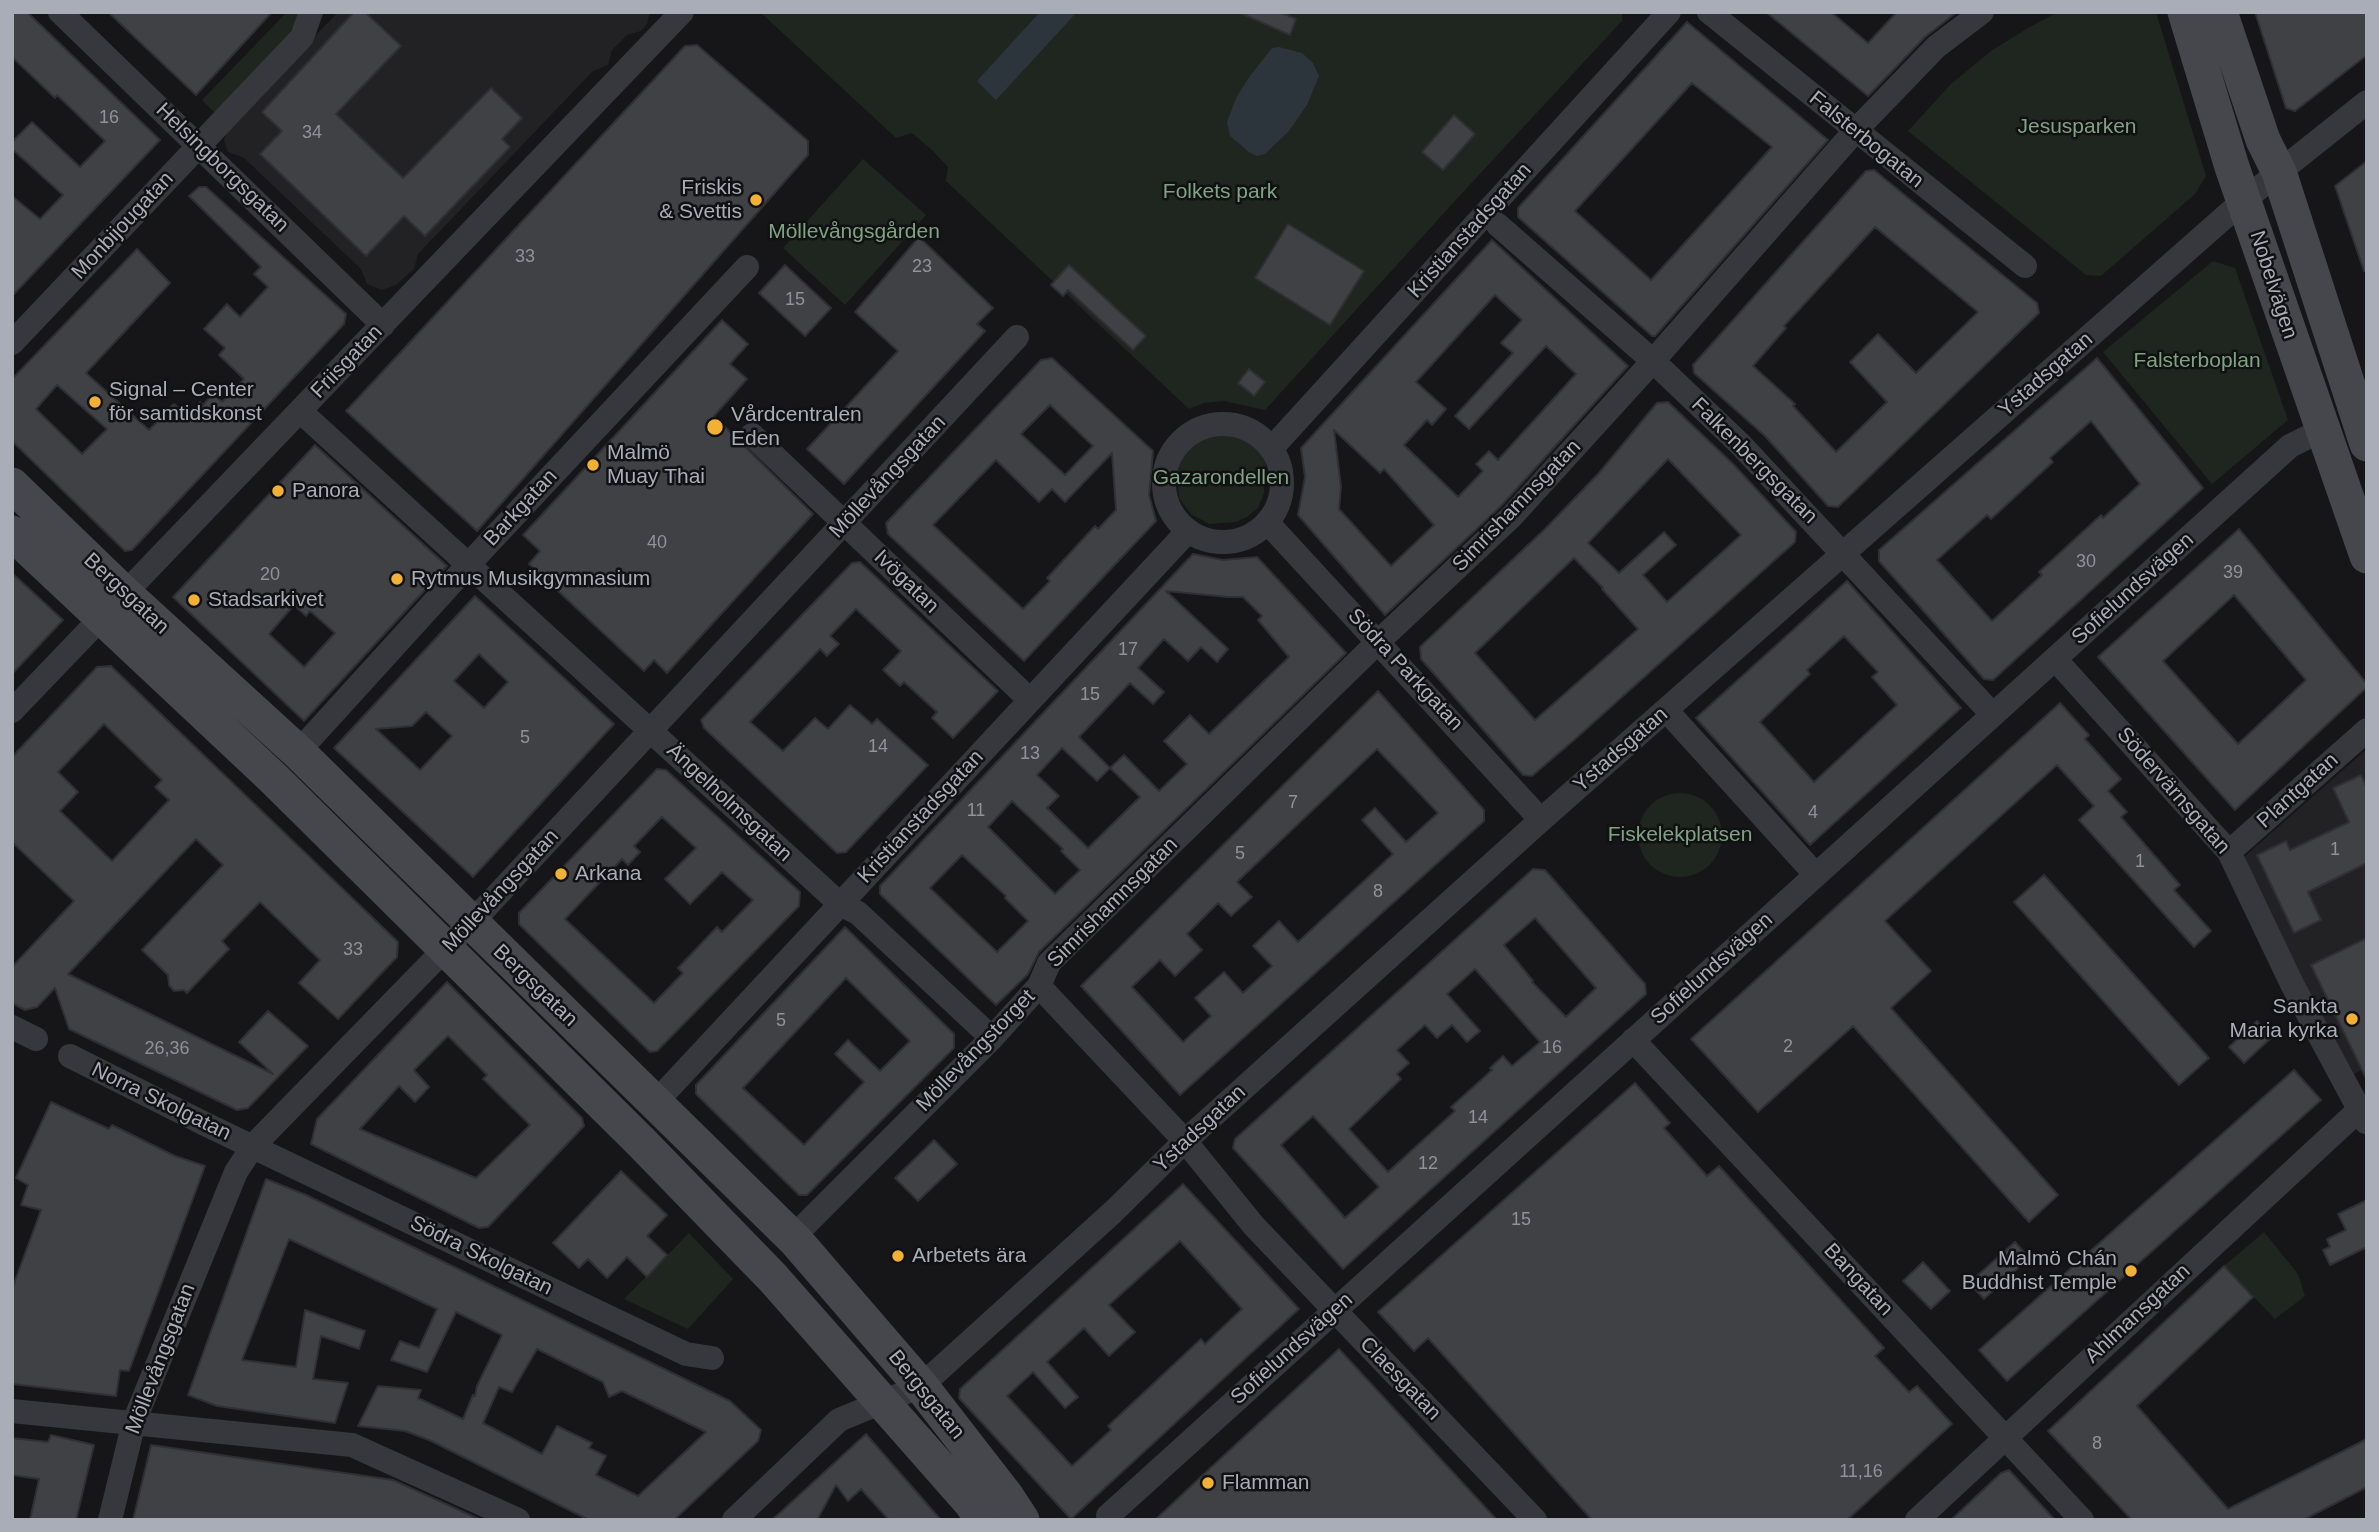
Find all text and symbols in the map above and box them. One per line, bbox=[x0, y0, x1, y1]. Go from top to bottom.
street label: Falsterbogatan bbox=[1804, 86, 1928, 194]
street label: Helsingborgsgatan bbox=[150, 98, 294, 238]
house number: 16 bbox=[99, 107, 119, 129]
park label: Jesusparken bbox=[2017, 114, 2137, 140]
house number: 34 bbox=[302, 122, 322, 144]
street label: Kristianstadsgatan bbox=[1403, 158, 1537, 304]
street label: Monbijougatan bbox=[67, 167, 179, 285]
place label: Friskis & Svettis bbox=[659, 175, 742, 225]
park label: Folkets park bbox=[1163, 179, 1277, 205]
marker: Friskis & Svettis bbox=[748, 192, 764, 208]
park label: Möllevångsgården bbox=[768, 219, 940, 245]
street label: Nobelvägen bbox=[2244, 228, 2302, 342]
house number: 33 bbox=[515, 246, 535, 268]
house number: 23 bbox=[912, 256, 932, 278]
house number: 15 bbox=[785, 289, 805, 311]
street label: Friisgatan bbox=[306, 320, 388, 404]
street label: Ystadsgatan bbox=[1994, 327, 2098, 423]
park label: Falsterboplan bbox=[2133, 348, 2261, 374]
place label: Signal – Center för samtidskonst bbox=[109, 377, 262, 427]
street label: Falkenbergsgatan bbox=[1686, 393, 1822, 529]
marker: Signal – Center för samtidskonst bbox=[87, 394, 103, 410]
place label: Vårdcentralen Eden bbox=[731, 402, 862, 452]
street label: Möllevångsgatan bbox=[825, 410, 951, 544]
marker: Vårdcentralen Eden bbox=[705, 417, 725, 437]
street label: Simrishamnsgatan bbox=[1448, 435, 1586, 577]
place label: Malmö Muay Thai bbox=[607, 440, 705, 490]
marker: Malmö Muay Thai bbox=[585, 457, 601, 473]
street label: Barkgatan bbox=[479, 464, 563, 552]
park label: Gazarondellen bbox=[1153, 465, 1289, 491]
place label: Panora bbox=[292, 478, 360, 504]
marker: Panora bbox=[270, 483, 286, 499]
street label: Sofielundsvägen bbox=[2067, 528, 2199, 650]
house number: 40 bbox=[647, 532, 667, 554]
street label: Ivögatan bbox=[868, 545, 944, 619]
street label: Bergsgatan bbox=[78, 548, 174, 640]
house number: 30 bbox=[2076, 551, 2096, 573]
house number: 39 bbox=[2223, 562, 2243, 584]
house number: 20 bbox=[260, 564, 280, 586]
place label: Rytmus Musikgymnasium bbox=[411, 566, 650, 592]
marker: Rytmus Musikgymnasium bbox=[389, 571, 405, 587]
place label: Stadsarkivet bbox=[208, 587, 324, 613]
marker: Stadsarkivet bbox=[186, 592, 202, 608]
street label: Södra Parkgatan bbox=[1342, 604, 1468, 736]
house number: 17 bbox=[1118, 639, 1138, 661]
house number: 15 bbox=[1080, 684, 1100, 706]
street label: Ystadsgatan bbox=[1569, 702, 1673, 798]
street label: Södervärnsgatan bbox=[2111, 722, 2235, 860]
house number: 5 bbox=[520, 727, 530, 749]
house number: 14 bbox=[868, 736, 888, 758]
street label: Ängelholmsgatan bbox=[661, 738, 797, 868]
house number: 13 bbox=[1020, 743, 1040, 765]
street label: Kristianstadsgatan bbox=[853, 745, 989, 889]
street label: Plantgatan bbox=[2252, 748, 2344, 834]
house number: 7 bbox=[1288, 792, 1298, 814]
house number: 11 bbox=[967, 800, 985, 822]
house number: 4 bbox=[1808, 802, 1818, 824]
park label: Fiskelekplatsen bbox=[1608, 822, 1752, 848]
street label: Möllevångsgatan bbox=[438, 824, 564, 958]
street label: Simrishamnsgatan bbox=[1043, 833, 1183, 973]
house number: 1 bbox=[2330, 839, 2340, 861]
house number: 5 bbox=[1235, 843, 1245, 865]
house number: 1 bbox=[2135, 851, 2145, 873]
place label: Arkana bbox=[575, 861, 642, 887]
marker: Arkana bbox=[553, 866, 569, 882]
house number: 8 bbox=[1373, 881, 1383, 903]
street label: Sofielundsvägen bbox=[1646, 908, 1778, 1030]
house number: 33 bbox=[343, 939, 363, 961]
street label: Bergsgatan bbox=[488, 940, 582, 1032]
street label: Möllevångstorget bbox=[911, 985, 1041, 1117]
place label: Sankta Maria kyrka bbox=[2229, 994, 2338, 1044]
house number: 5 bbox=[776, 1010, 786, 1032]
marker: Sankta Maria kyrka bbox=[2344, 1011, 2360, 1027]
house number: 2 bbox=[1783, 1036, 1793, 1058]
house number: 16 bbox=[1542, 1037, 1562, 1059]
house number: 26,36 bbox=[144, 1038, 190, 1060]
street label: Norra Skolgatan bbox=[87, 1057, 235, 1147]
street label: Ystadsgatan bbox=[1149, 1080, 1251, 1178]
house number: 14 bbox=[1468, 1107, 1488, 1129]
house number: 12 bbox=[1418, 1153, 1438, 1175]
house number: 15 bbox=[1511, 1209, 1531, 1231]
street label: Södra Skolgatan bbox=[406, 1211, 556, 1301]
street label: Bangatan bbox=[1818, 1239, 1898, 1321]
place label: Arbetets ära bbox=[912, 1243, 1026, 1269]
place label: Malmö Chán Buddhist Temple bbox=[1962, 1246, 2117, 1296]
marker: Arbetets ära bbox=[890, 1248, 906, 1264]
street label: Ahlmansgatan bbox=[2080, 1259, 2196, 1369]
marker: Malmö Chán Buddhist Temple bbox=[2123, 1263, 2139, 1279]
street label: Möllevångsgatan bbox=[121, 1280, 201, 1438]
street label: Sofielundsvägen bbox=[1226, 1288, 1358, 1410]
street label: Claesgatan bbox=[1354, 1332, 1446, 1426]
street label: Bergsgatan bbox=[882, 1345, 970, 1445]
house number: 8 bbox=[2092, 1433, 2102, 1455]
house number: 11,16 bbox=[1839, 1461, 1883, 1483]
place label: Flamman bbox=[1222, 1470, 1310, 1496]
marker: Flamman bbox=[1200, 1475, 1216, 1491]

